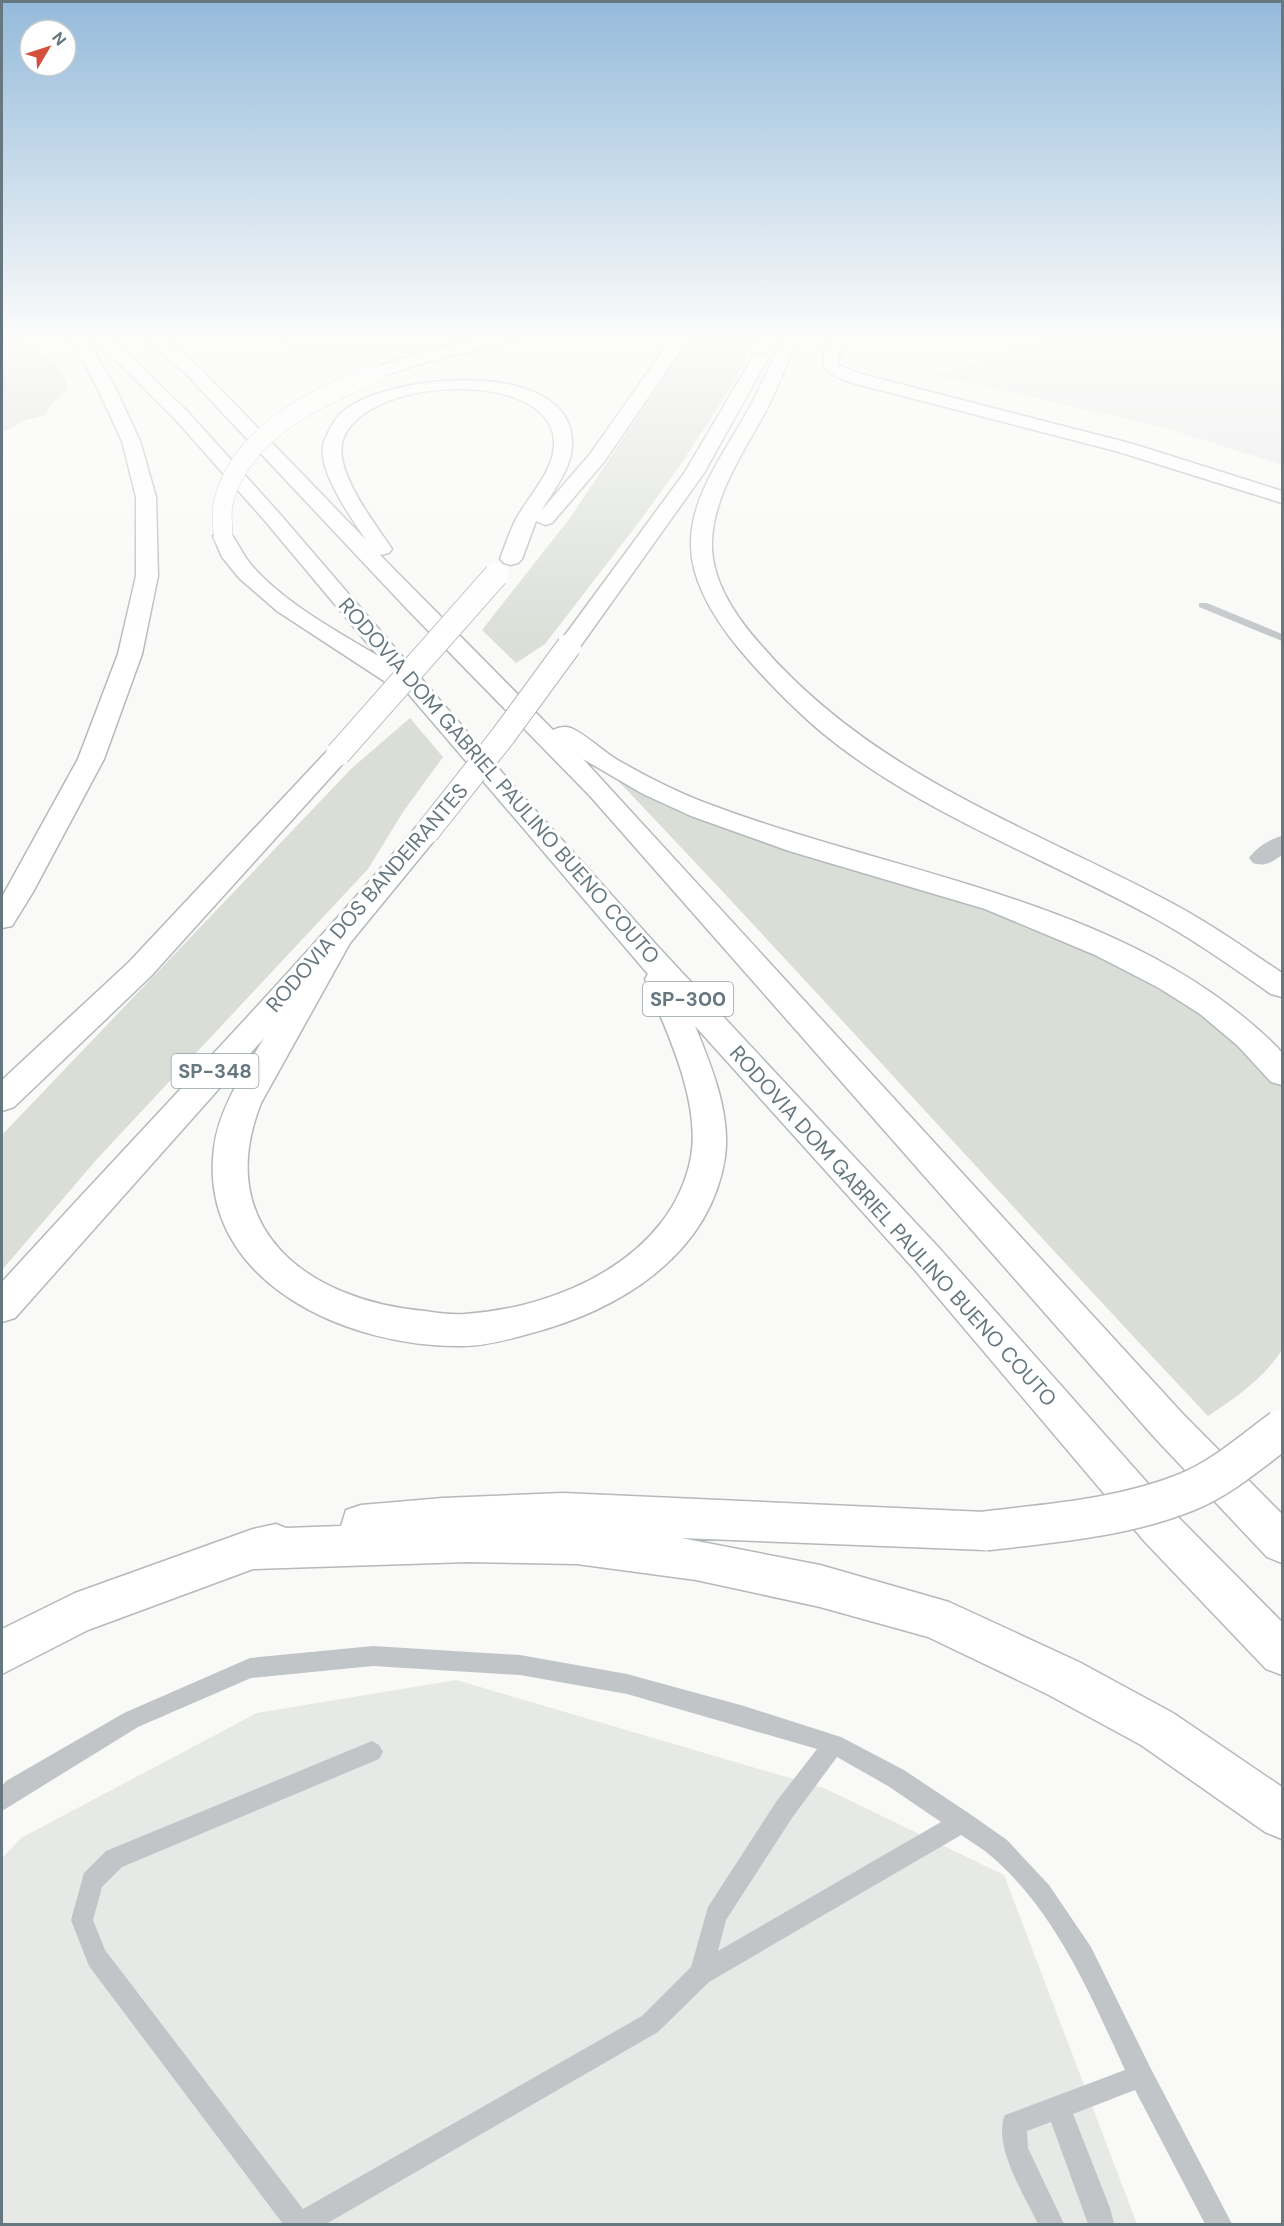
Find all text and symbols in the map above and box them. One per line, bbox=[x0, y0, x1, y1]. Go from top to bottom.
north arrow bbox=[18, 18, 78, 78]
text: N bbox=[47, 28, 71, 50]
street label: RODOVIA DOM GABRIEL PAULINO BUENO COUTO bbox=[332, 592, 666, 970]
street label: RODOVIA DOS BANDEIRANTES bbox=[260, 778, 474, 1018]
road number: SP-300 bbox=[643, 982, 733, 1016]
street label: RODOVIA DOM GABRIEL PAULINO BUENO COUTO bbox=[723, 1040, 1063, 1412]
road number: SP-348 bbox=[172, 1054, 258, 1088]

